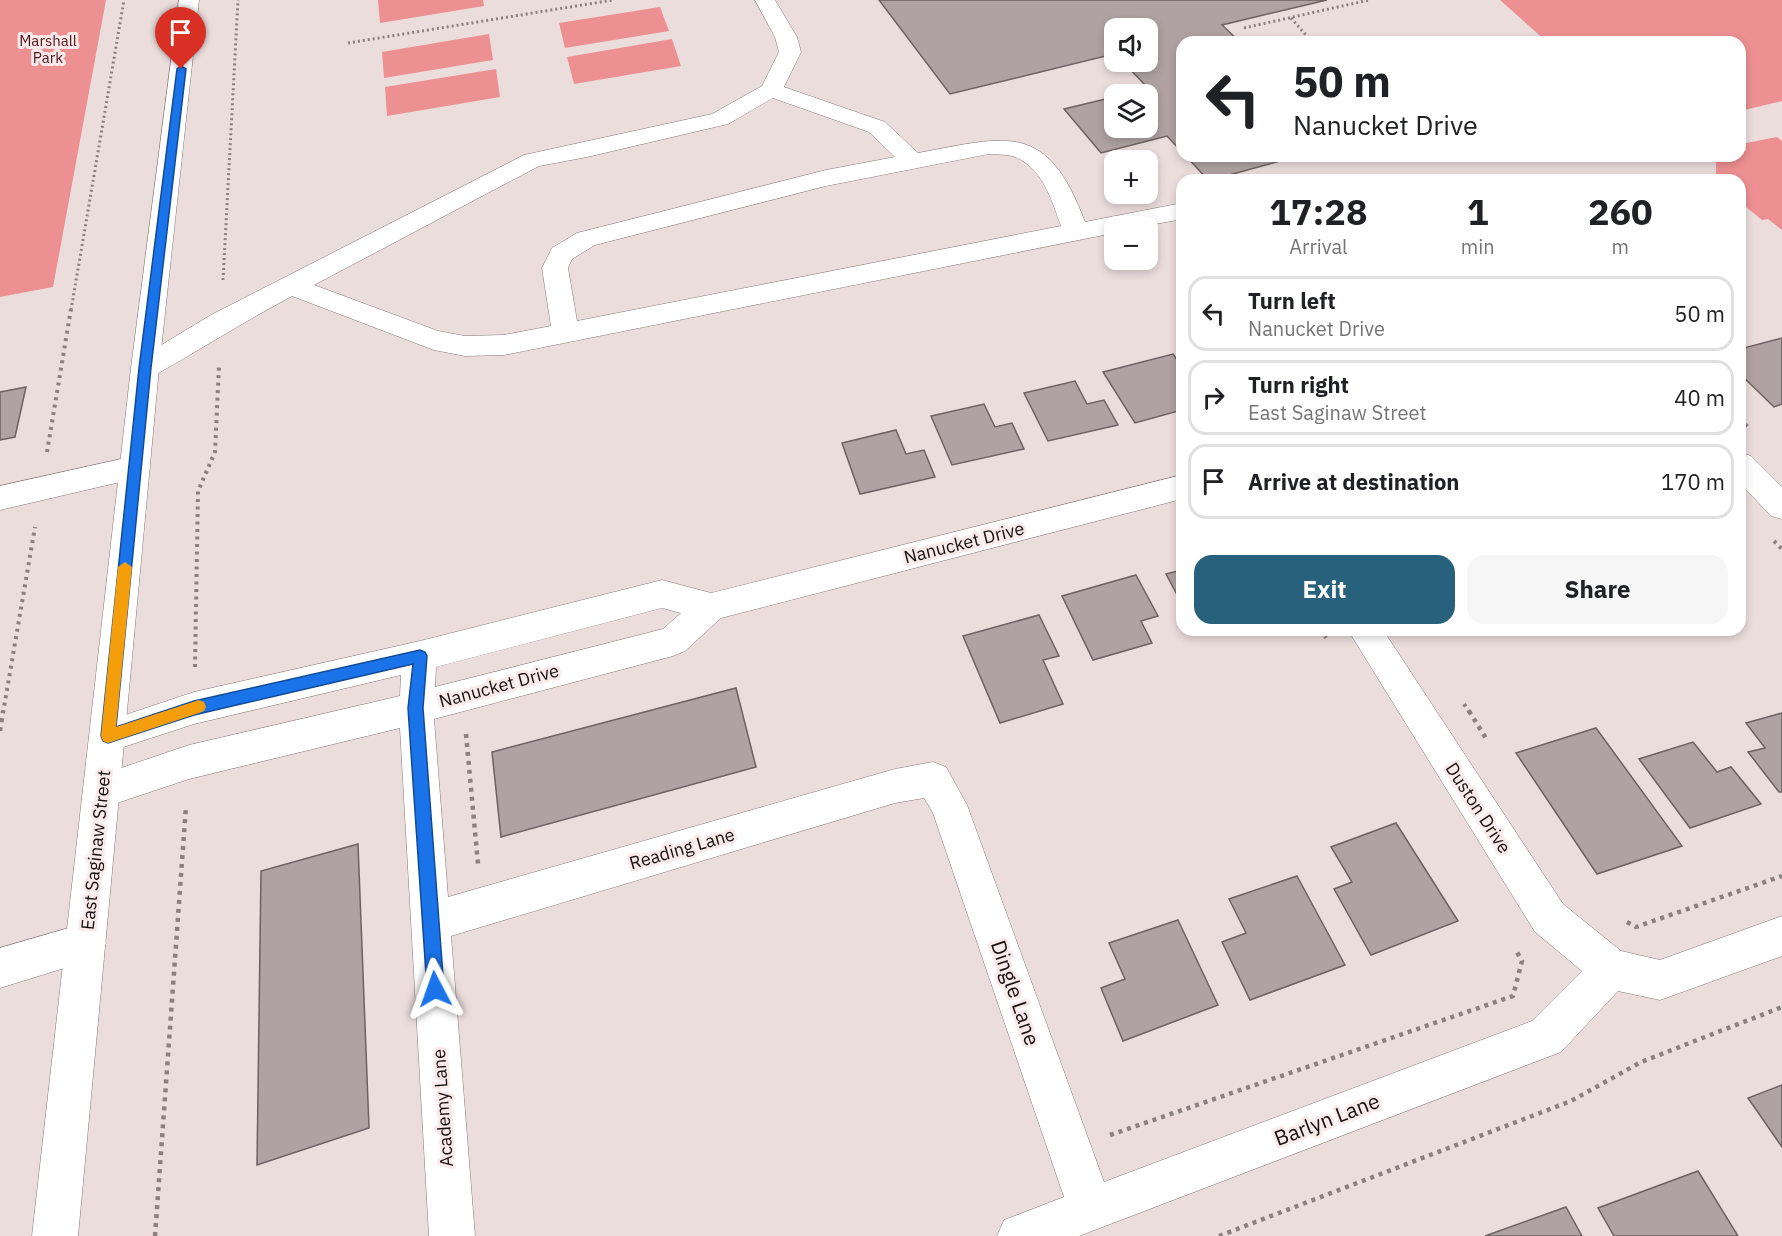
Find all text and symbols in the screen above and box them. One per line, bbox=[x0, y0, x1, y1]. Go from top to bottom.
pin bbox=[155, 7, 206, 69]
icon: arrive bbox=[164, 16, 197, 49]
map controls bbox=[1104, 18, 1158, 270]
button: sound bbox=[1104, 18, 1158, 72]
park label: Marshall Park bbox=[19, 31, 77, 67]
text: 50 m bbox=[1293, 54, 1391, 109]
icon: left bbox=[1194, 60, 1272, 138]
button: layers bbox=[1104, 84, 1158, 138]
text: Nanucket Drive bbox=[1293, 107, 1478, 142]
button: + bbox=[1104, 150, 1158, 204]
text: 17:28 bbox=[1269, 188, 1368, 235]
text: 1 bbox=[1467, 188, 1489, 235]
text: 260 bbox=[1588, 188, 1653, 235]
button: − bbox=[1104, 216, 1158, 270]
text: Arrival bbox=[1289, 233, 1348, 260]
text: min bbox=[1461, 233, 1495, 260]
text: m bbox=[1612, 233, 1629, 260]
text: Turn left bbox=[1248, 286, 1336, 315]
icon: left bbox=[1197, 297, 1230, 330]
text: 50 m bbox=[1674, 299, 1725, 328]
text: Nanucket Drive bbox=[1248, 315, 1385, 342]
text: Turn right bbox=[1248, 370, 1349, 399]
icon: right bbox=[1197, 381, 1230, 414]
text: 40 m bbox=[1674, 383, 1725, 412]
text: East Saginaw Street bbox=[1248, 399, 1426, 426]
icon: arrive bbox=[1197, 465, 1230, 498]
text: Arrive at destination bbox=[1248, 467, 1459, 496]
text: 170 m bbox=[1661, 467, 1725, 496]
street label: Nanucket Drive bbox=[901, 516, 1027, 569]
button: Exit bbox=[1194, 555, 1455, 624]
button: Share bbox=[1467, 555, 1728, 624]
street label: Nanucket Drive bbox=[436, 658, 561, 713]
street label: Duston Drive bbox=[1441, 758, 1516, 857]
street label: East Saginaw Street bbox=[76, 769, 115, 931]
street label: Reading Lane bbox=[627, 822, 737, 875]
street label: Dingle Lane bbox=[985, 936, 1047, 1049]
position arrow bbox=[403, 957, 467, 1021]
street label: Academy Lane bbox=[427, 1048, 458, 1168]
street label: Barlyn Lane bbox=[1270, 1086, 1383, 1152]

